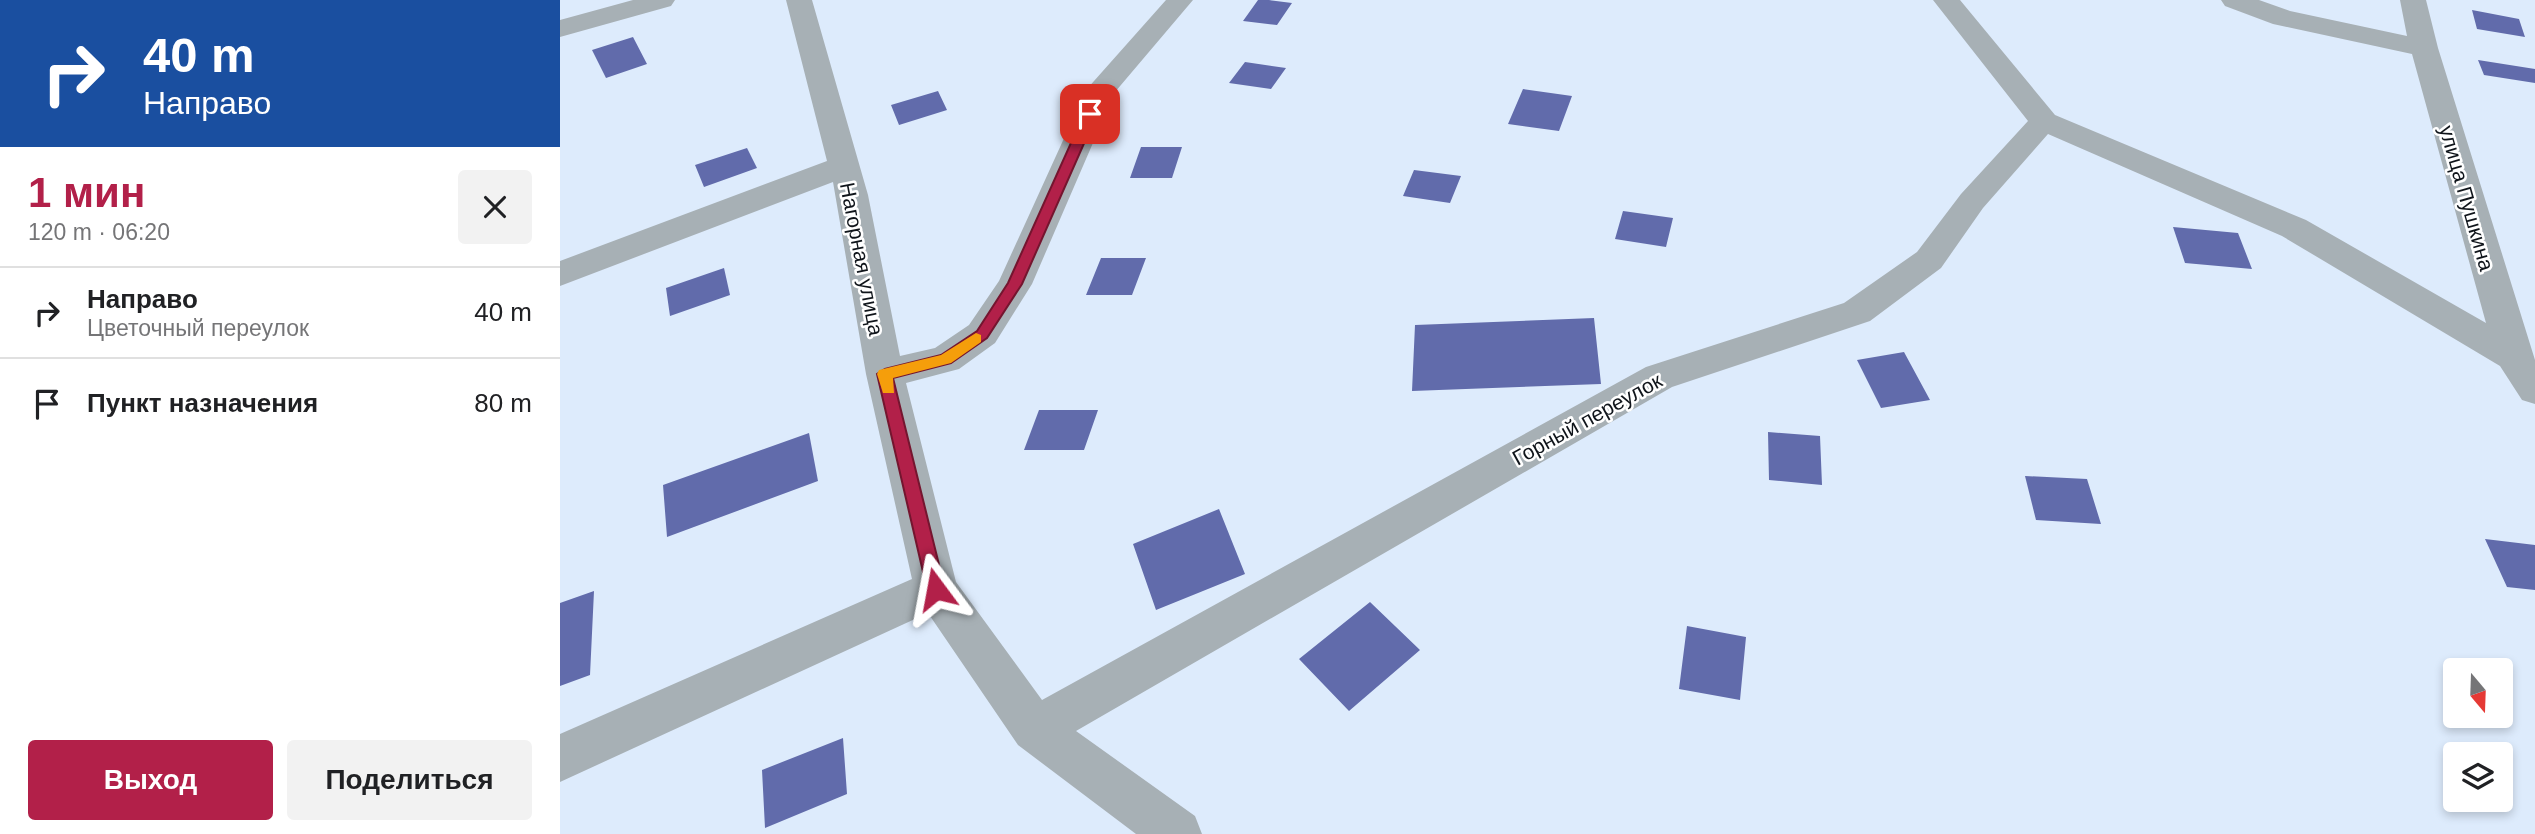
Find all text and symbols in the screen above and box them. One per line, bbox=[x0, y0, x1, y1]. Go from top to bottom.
icon: right bbox=[28, 28, 119, 119]
text: 40 m bbox=[143, 28, 255, 82]
pin bbox=[1060, 84, 1120, 144]
text: Направо bbox=[143, 85, 271, 121]
icon: arrive bbox=[1071, 95, 1109, 133]
street label: улица Пушкина bbox=[2435, 123, 2499, 274]
text: 1 мин bbox=[28, 169, 145, 216]
button: close bbox=[458, 170, 532, 244]
street label: Нагорная улица bbox=[836, 180, 888, 338]
text: 120 m · 06:20 bbox=[28, 219, 170, 245]
text: Направо bbox=[87, 284, 198, 314]
icon: right bbox=[28, 294, 66, 332]
text: 40 m bbox=[474, 297, 532, 327]
text: Цветочный переулок bbox=[87, 315, 309, 341]
street label: Горный переулок bbox=[1508, 368, 1666, 470]
icon: arrive bbox=[28, 385, 66, 423]
text: Пункт назначения bbox=[87, 388, 318, 418]
text: 80 m bbox=[474, 388, 532, 418]
position arrow bbox=[899, 552, 973, 626]
north arrow bbox=[2443, 658, 2513, 728]
map controls bbox=[2443, 658, 2513, 812]
button: Выход bbox=[28, 740, 273, 820]
button: Поделиться bbox=[287, 740, 532, 820]
button: layers bbox=[2443, 742, 2513, 812]

